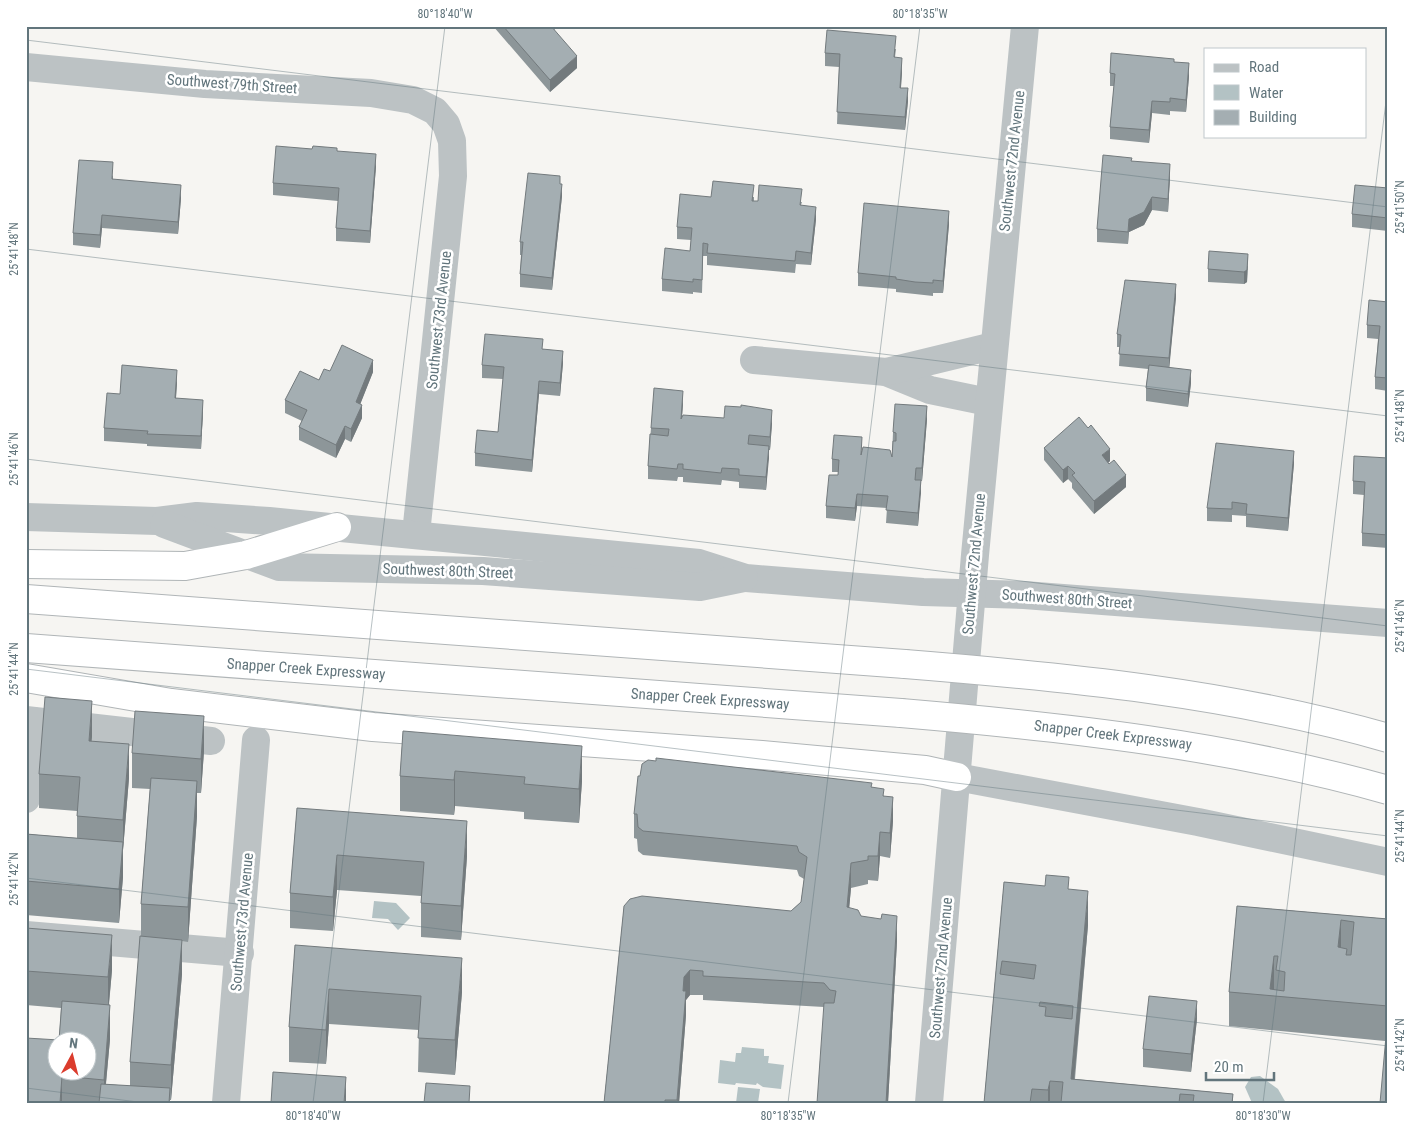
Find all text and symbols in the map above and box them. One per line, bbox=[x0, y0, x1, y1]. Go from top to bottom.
text: 80°18'40"W bbox=[417, 7, 473, 21]
text: 80°18'35"W bbox=[892, 7, 948, 21]
legend bbox=[1204, 48, 1366, 138]
text: Road bbox=[1249, 58, 1279, 76]
street label: Southwest 79th Street bbox=[166, 70, 298, 98]
text: Water bbox=[1249, 84, 1284, 102]
street label: Southwest 72nd Avenue bbox=[996, 90, 1028, 232]
text: Building bbox=[1249, 108, 1297, 126]
text: 25°41'50"N bbox=[1393, 180, 1407, 234]
text: 25°41'48"N bbox=[7, 222, 21, 276]
street label: Southwest 73rd Avenue bbox=[423, 250, 455, 390]
text: 25°41'48"N bbox=[1393, 389, 1407, 443]
text: 25°41'46"N bbox=[7, 432, 21, 486]
street label: Southwest 72nd Avenue bbox=[959, 493, 989, 635]
street label: Southwest 80th Street bbox=[382, 560, 514, 582]
street label: Southwest 80th Street bbox=[1001, 585, 1133, 613]
text: 25°41'46"N bbox=[1393, 599, 1407, 653]
text: 25°41'44"N bbox=[7, 642, 21, 696]
street label: Snapper Creek Expressway bbox=[226, 654, 386, 684]
street label: Snapper Creek Expressway bbox=[630, 684, 790, 714]
street label: Snapper Creek Expressway bbox=[1033, 716, 1193, 754]
text: 25°41'44"N bbox=[1393, 809, 1407, 863]
text: 25°41'42"N bbox=[7, 852, 21, 906]
street label: Southwest 73rd Avenue bbox=[227, 852, 257, 992]
street label: Southwest 72nd Avenue bbox=[926, 897, 956, 1039]
text: 25°41'42"N bbox=[1393, 1018, 1407, 1072]
north arrow bbox=[48, 1032, 98, 1082]
text: N bbox=[68, 1035, 79, 1052]
scale bar bbox=[1206, 1049, 1274, 1081]
text: 20 m bbox=[1214, 1058, 1244, 1076]
text: 80°18'40"W bbox=[285, 1109, 341, 1123]
text: 80°18'35"W bbox=[760, 1109, 816, 1123]
text: 80°18'30"W bbox=[1235, 1109, 1291, 1123]

